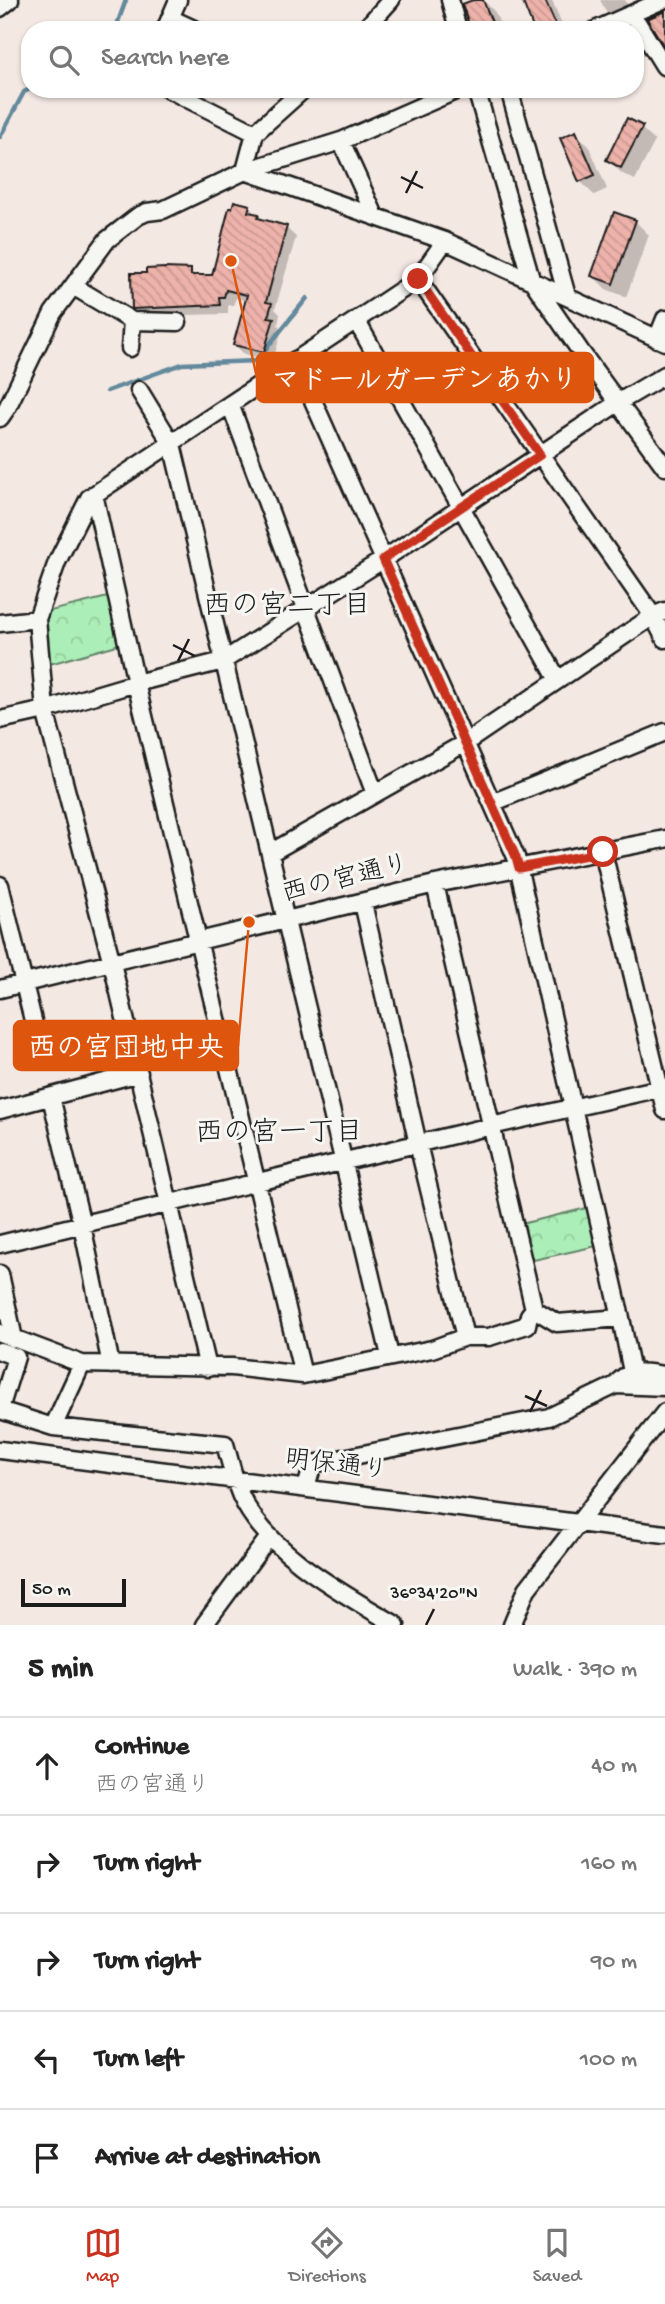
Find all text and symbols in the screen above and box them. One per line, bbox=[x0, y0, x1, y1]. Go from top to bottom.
search box bbox=[21, 21, 644, 98]
icon: search bbox=[45, 41, 83, 79]
text: Search here bbox=[101, 44, 229, 75]
route end bbox=[402, 263, 433, 294]
callout: マドールガーデンあかり bbox=[257, 353, 593, 402]
text: マドールガーデンあかり bbox=[272, 366, 578, 399]
district label: 西の宮二丁目 bbox=[203, 590, 371, 624]
route start bbox=[587, 836, 618, 867]
street label: 西の宮通り bbox=[279, 849, 413, 912]
callout: 西の宮団地中央 bbox=[14, 1021, 238, 1070]
text: 西の宮団地中央 bbox=[28, 1032, 224, 1067]
district label: 西の宮一丁目 bbox=[195, 1117, 363, 1151]
street label: 明保通り bbox=[282, 1444, 390, 1489]
scale bar bbox=[21, 1576, 126, 1608]
text: 50 m bbox=[32, 1579, 71, 1602]
text: 36°34'20"N bbox=[389, 1584, 478, 1605]
text: 5 min bbox=[28, 1653, 93, 1688]
text: Walk · 390 m bbox=[513, 1657, 637, 1684]
text: Continue bbox=[95, 1733, 189, 1764]
icon: ahead bbox=[28, 1747, 66, 1785]
text: 40 m bbox=[591, 1753, 637, 1780]
text: 西の宮通り bbox=[95, 1773, 210, 1800]
icon: right bbox=[28, 1845, 66, 1883]
text: Turn right bbox=[95, 1849, 199, 1880]
text: 160 m bbox=[581, 1851, 637, 1878]
icon: right bbox=[28, 1943, 66, 1981]
text: Turn right bbox=[95, 1947, 199, 1978]
text: 90 m bbox=[591, 1949, 637, 1976]
icon: left bbox=[28, 2041, 66, 2079]
text: Turn left bbox=[95, 2045, 183, 2076]
text: 100 m bbox=[580, 2047, 637, 2074]
icon: arrive bbox=[28, 2139, 66, 2177]
text: Arrive at destination bbox=[95, 2143, 320, 2174]
tab: Map bbox=[84, 2224, 122, 2289]
tab: Directions bbox=[289, 2224, 366, 2289]
tab: Saved bbox=[533, 2224, 581, 2289]

